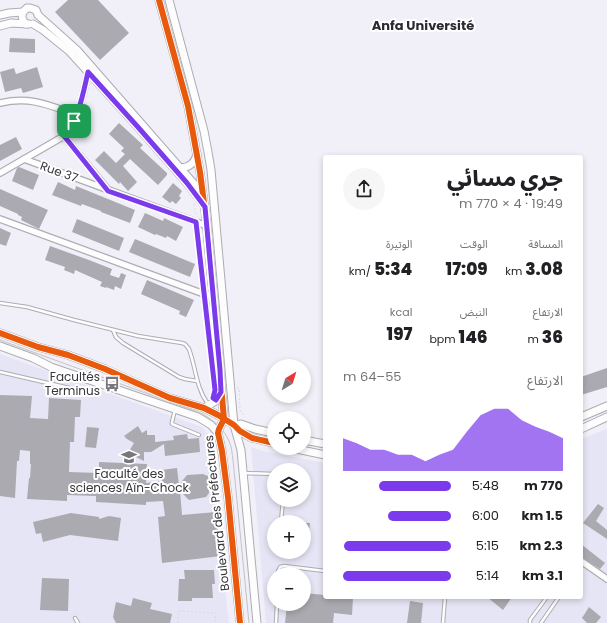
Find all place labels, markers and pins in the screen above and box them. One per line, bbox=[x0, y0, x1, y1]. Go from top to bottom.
pin bbox=[57, 104, 91, 138]
place label: Facultés Terminus bbox=[45, 368, 100, 399]
bus stop icon: Facultés Terminus bbox=[103, 375, 121, 393]
school or university icon: Faculté des sciences Aïn-Chock bbox=[120, 448, 138, 466]
place label: Faculté des sciences Aïn-Chock bbox=[69, 465, 189, 496]

